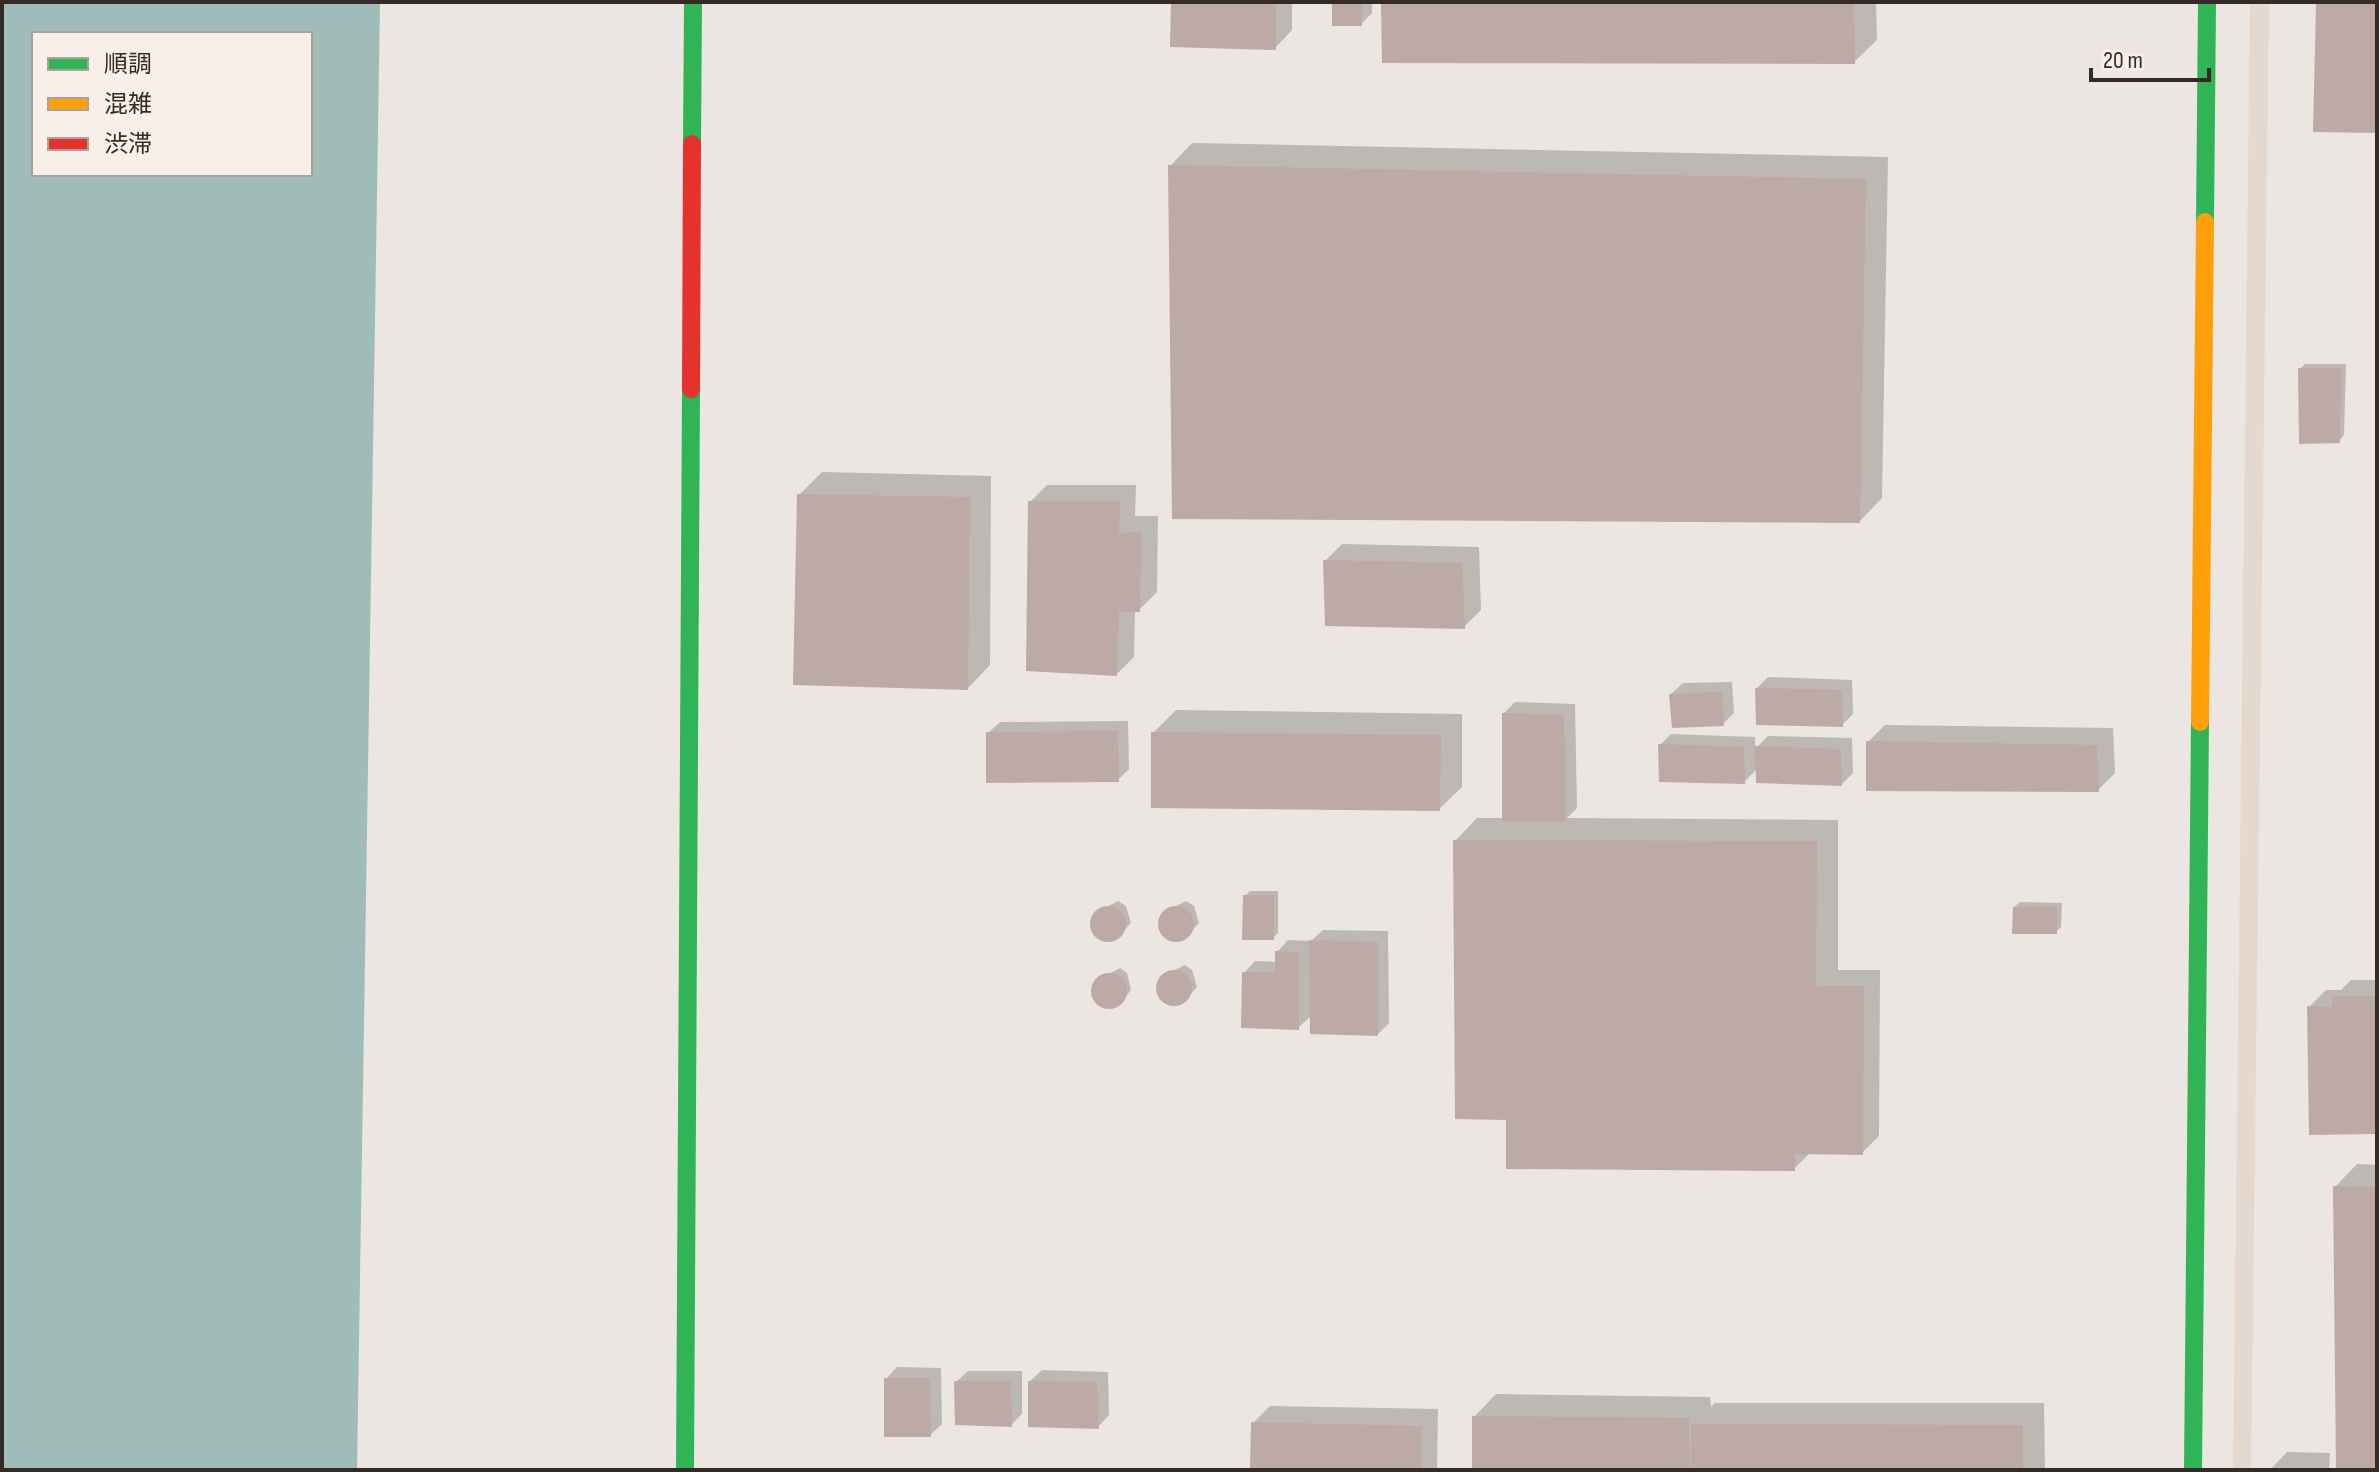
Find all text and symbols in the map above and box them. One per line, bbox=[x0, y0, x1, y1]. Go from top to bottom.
legend bbox=[32, 32, 312, 176]
scale bar bbox=[2091, 32, 2209, 82]
text: 20 m bbox=[2103, 46, 2143, 75]
text: 順調 bbox=[104, 50, 152, 79]
text: 混雑 bbox=[104, 90, 152, 119]
text: 渋滞 bbox=[104, 130, 152, 159]

